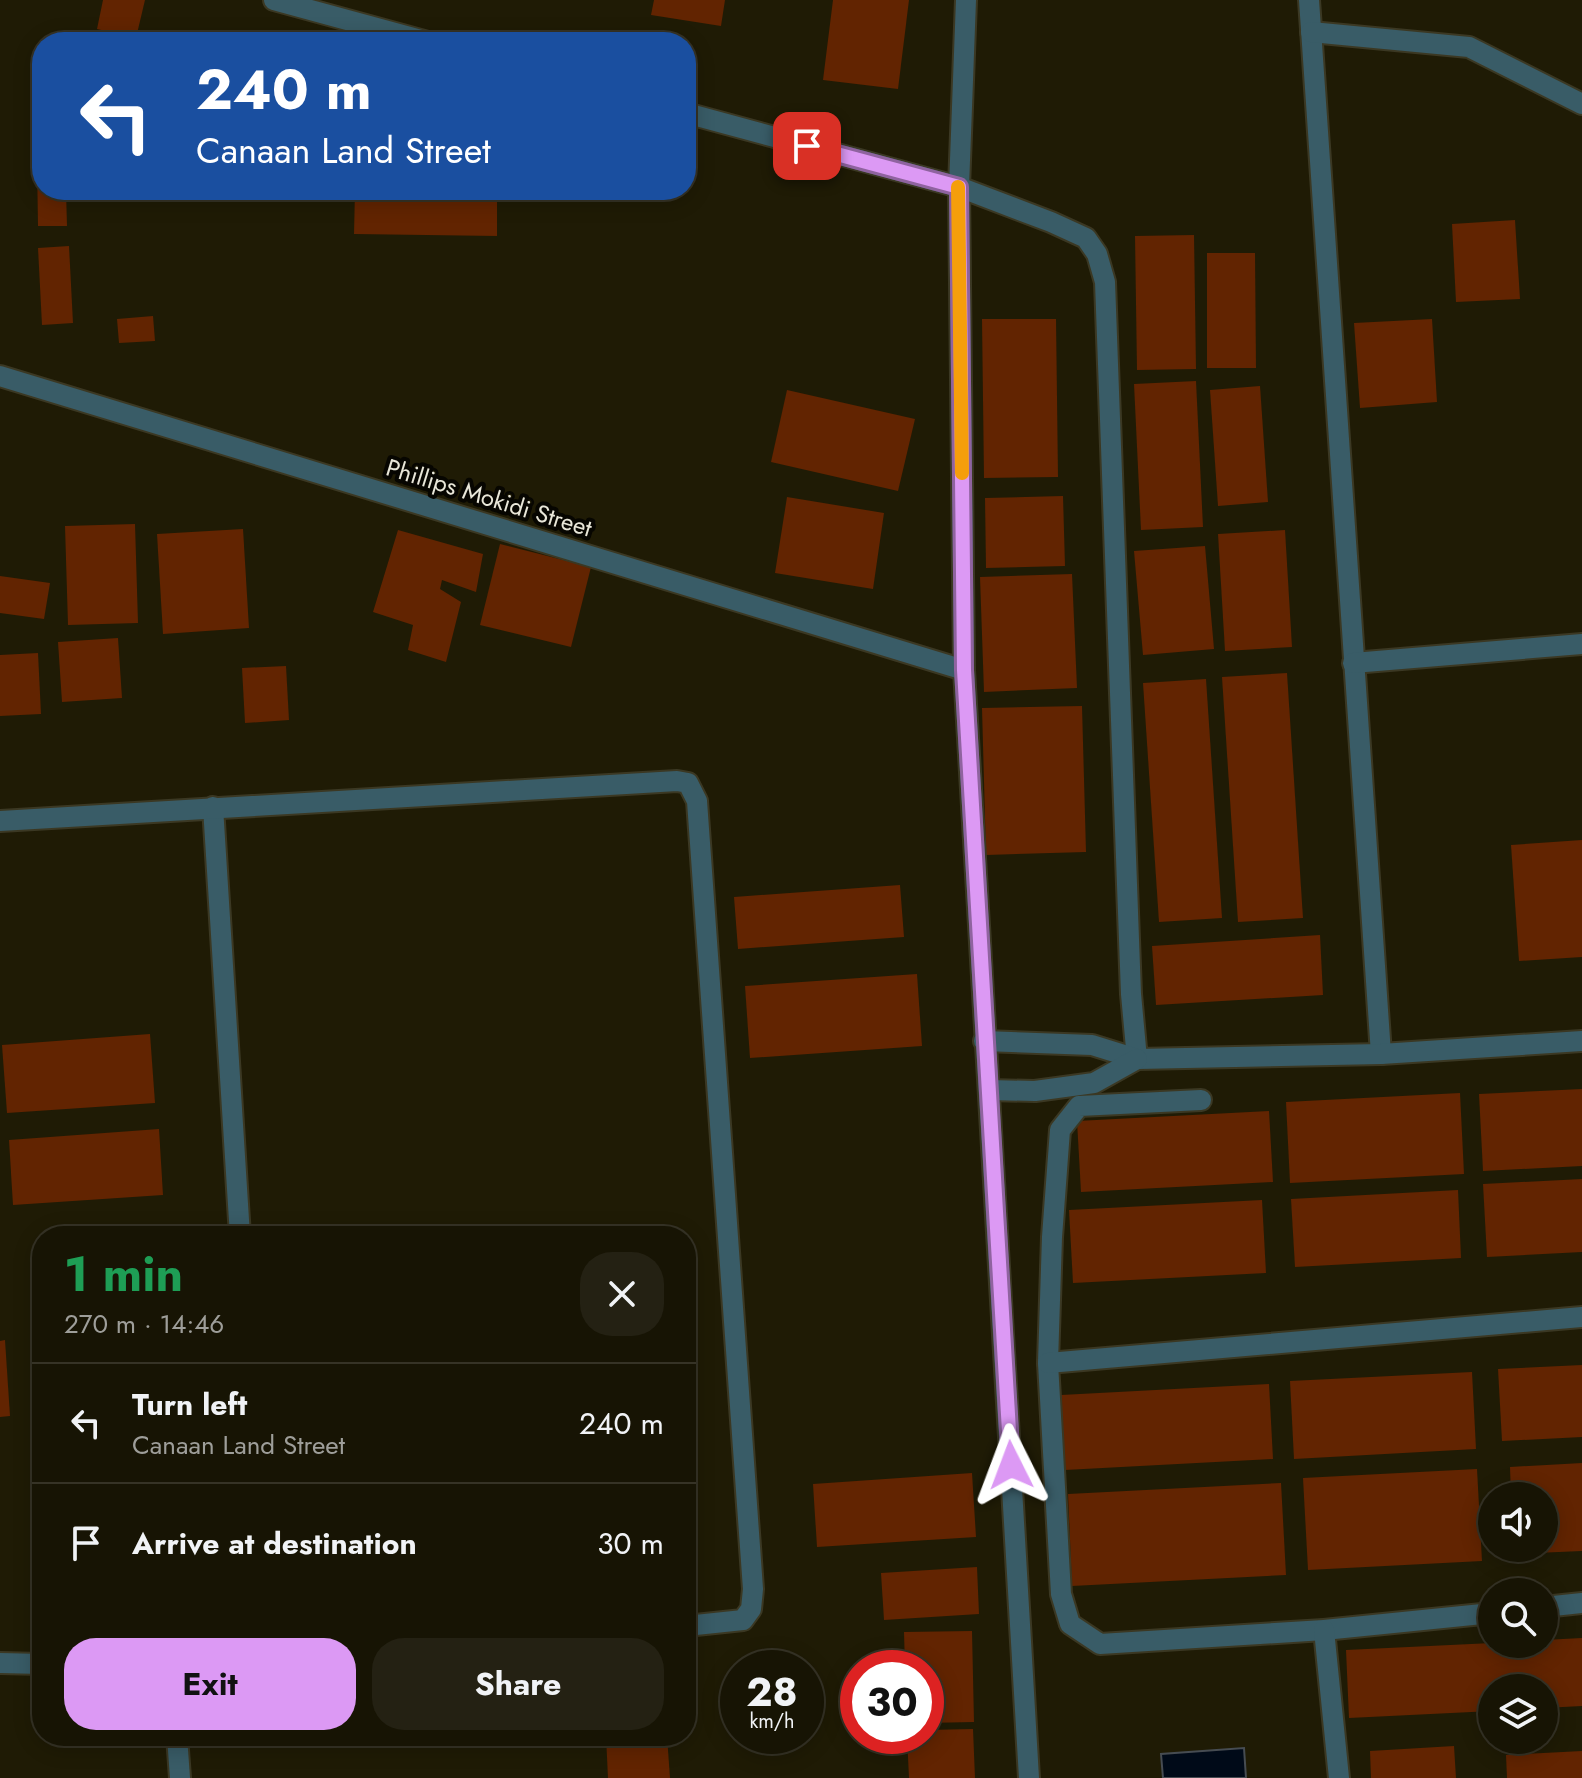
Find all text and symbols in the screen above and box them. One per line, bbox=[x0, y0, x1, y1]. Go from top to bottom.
text: 240 m bbox=[196, 49, 372, 130]
icon: left bbox=[64, 64, 168, 168]
pin bbox=[773, 112, 841, 180]
text: Canaan Land Street bbox=[196, 124, 491, 176]
icon: arrive bbox=[785, 124, 829, 168]
street label: Phillips Mokidi Street bbox=[382, 450, 597, 546]
text: 1 min bbox=[64, 1240, 183, 1309]
button: close bbox=[580, 1252, 664, 1336]
text: 270 m · 14:46 bbox=[64, 1305, 224, 1343]
text: Turn left bbox=[132, 1383, 247, 1426]
icon: left bbox=[64, 1401, 108, 1445]
text: 240 m bbox=[579, 1402, 664, 1445]
position arrow bbox=[969, 1423, 1053, 1507]
text: Canaan Land Street bbox=[132, 1426, 345, 1464]
map controls bbox=[1478, 1482, 1558, 1754]
button: sound bbox=[1478, 1482, 1558, 1562]
icon: arrive bbox=[64, 1521, 108, 1565]
text: Arrive at destination bbox=[132, 1522, 417, 1565]
text: 30 m bbox=[597, 1522, 664, 1565]
button: search bbox=[1478, 1578, 1558, 1658]
button: Exit bbox=[64, 1638, 356, 1730]
button: Share bbox=[372, 1638, 664, 1730]
speed limit sign: 30 bbox=[840, 1650, 944, 1754]
text: 28 bbox=[746, 1663, 798, 1721]
button: layers bbox=[1478, 1674, 1558, 1754]
text: km/h bbox=[749, 1707, 795, 1736]

